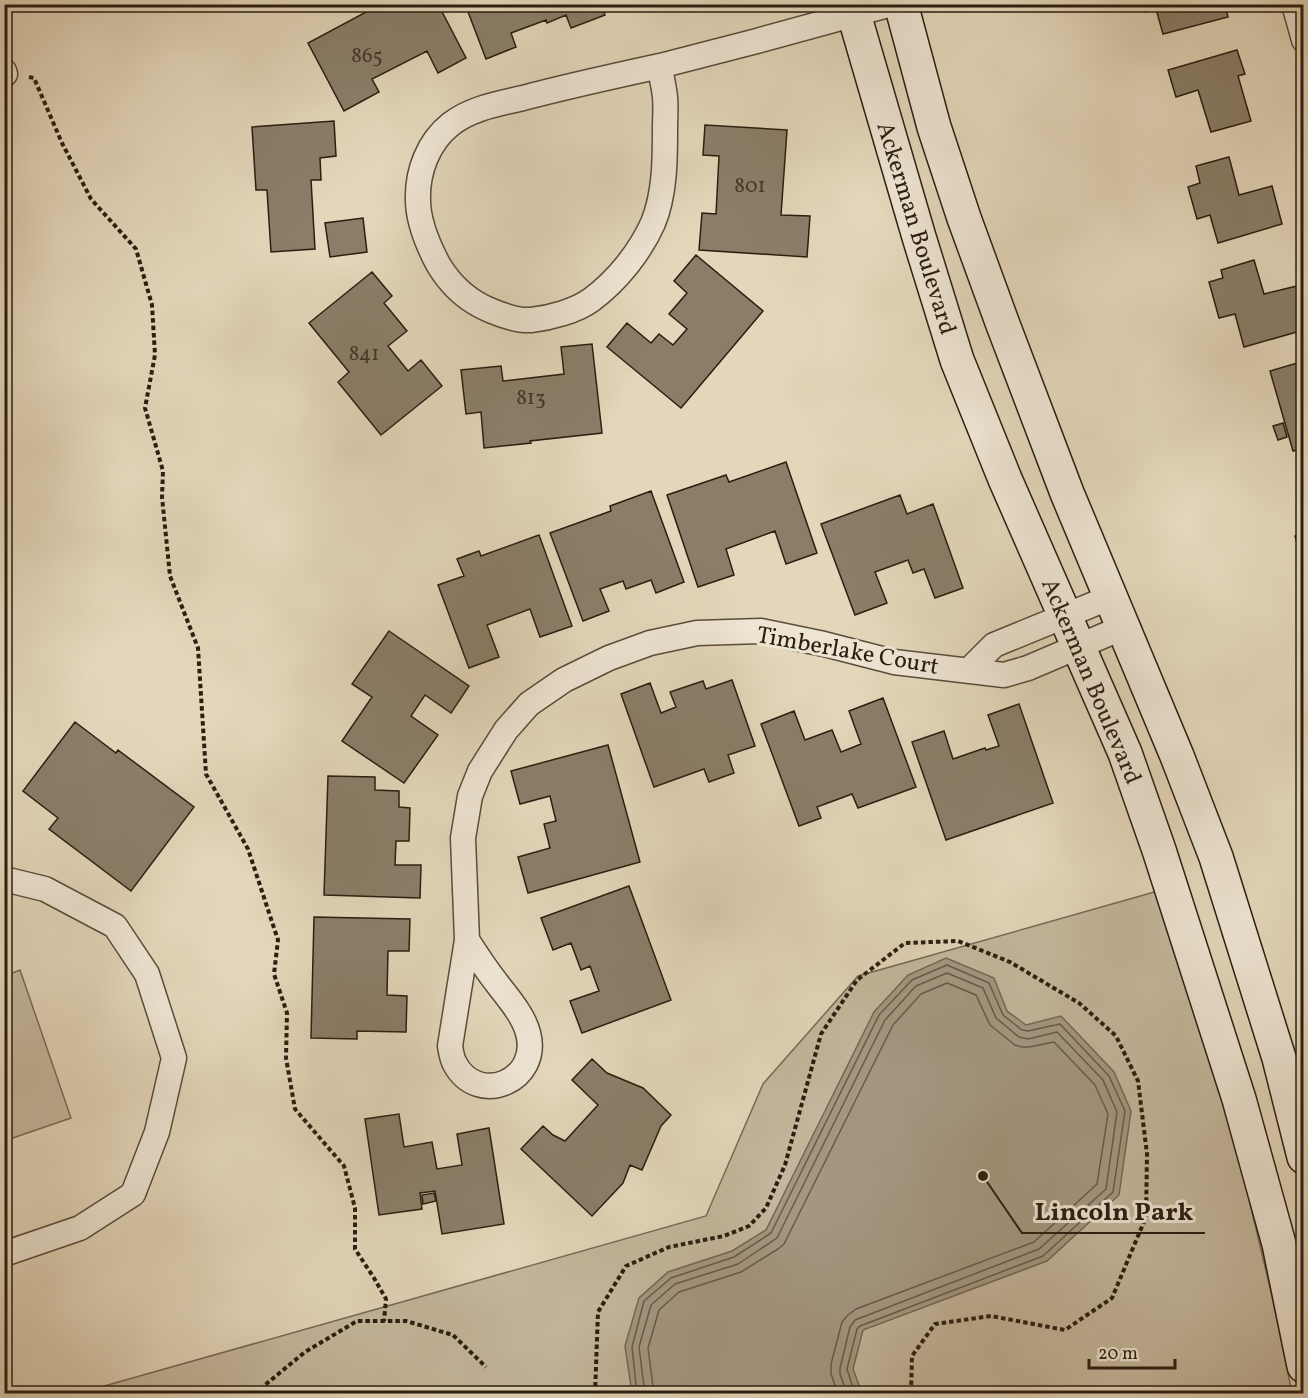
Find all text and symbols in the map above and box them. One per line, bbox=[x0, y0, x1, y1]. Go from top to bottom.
house number: 865 bbox=[351, 42, 383, 71]
street label: Ackerman Boulevard bbox=[867, 118, 964, 339]
house number: 801 bbox=[734, 172, 766, 201]
house number: 841 bbox=[349, 340, 379, 369]
house number: 813 bbox=[516, 384, 546, 413]
street label: Ackerman Boulevard bbox=[1031, 574, 1149, 790]
street label: Timberlake Court bbox=[754, 619, 941, 685]
callout: Lincoln Park bbox=[1022, 1189, 1205, 1233]
text: Lincoln Park bbox=[1035, 1195, 1193, 1231]
scale bar bbox=[1089, 1332, 1174, 1370]
text: 20 m bbox=[1098, 1342, 1138, 1367]

